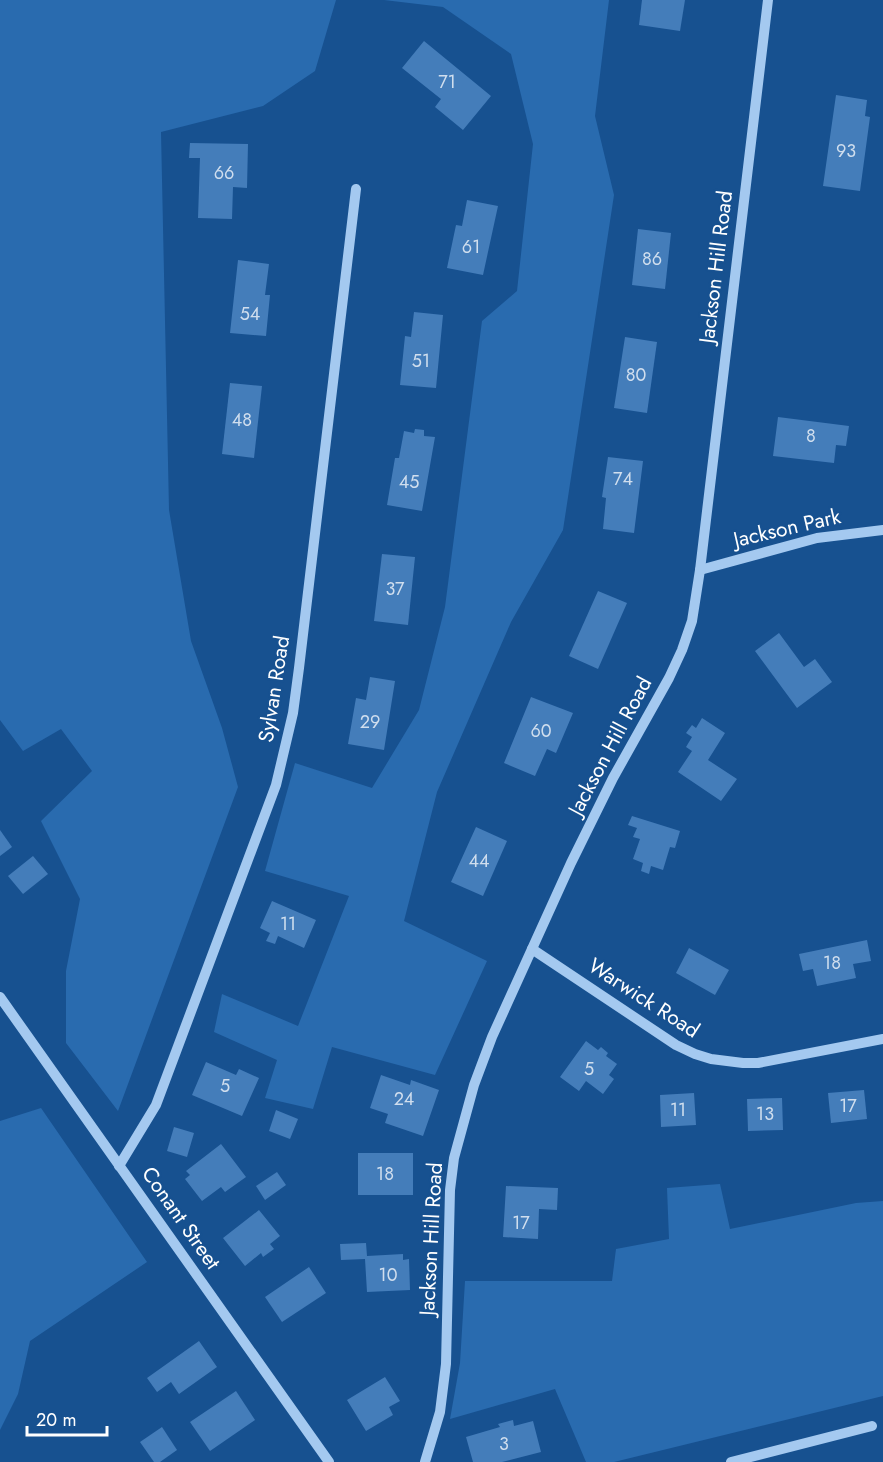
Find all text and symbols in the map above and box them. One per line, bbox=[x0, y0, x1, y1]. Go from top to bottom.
house number: 71 bbox=[438, 69, 456, 95]
house number: 93 bbox=[836, 138, 856, 164]
house number: 66 bbox=[214, 160, 234, 186]
street label: Jackson Hill Road bbox=[691, 189, 740, 348]
house number: 61 bbox=[462, 234, 480, 260]
house number: 86 bbox=[642, 246, 662, 272]
house number: 54 bbox=[240, 301, 260, 327]
house number: 51 bbox=[412, 348, 430, 374]
house number: 80 bbox=[626, 362, 647, 388]
house number: 48 bbox=[232, 407, 252, 433]
house number: 8 bbox=[806, 423, 816, 449]
house number: 74 bbox=[613, 466, 633, 492]
house number: 45 bbox=[399, 469, 419, 495]
street label: Jackson Park bbox=[728, 501, 844, 556]
house number: 37 bbox=[385, 576, 405, 602]
street label: Sylvan Road bbox=[251, 634, 297, 744]
street label: Jackson Hill Road bbox=[559, 671, 659, 823]
house number: 29 bbox=[360, 709, 380, 735]
house number: 60 bbox=[530, 718, 552, 744]
house number: 44 bbox=[469, 848, 490, 874]
house number: 11 bbox=[280, 911, 296, 937]
house number: 18 bbox=[823, 950, 841, 976]
street label: Warwick Road bbox=[582, 951, 706, 1045]
house number: 5 bbox=[584, 1056, 594, 1082]
house number: 5 bbox=[220, 1073, 230, 1099]
house number: 24 bbox=[394, 1086, 414, 1112]
house number: 17 bbox=[839, 1093, 857, 1119]
house number: 11 bbox=[670, 1097, 686, 1123]
house number: 13 bbox=[756, 1101, 774, 1127]
street label: Conant Street bbox=[134, 1160, 228, 1276]
house number: 18 bbox=[376, 1161, 394, 1187]
street label: Jackson Hill Road bbox=[412, 1162, 450, 1319]
house number: 17 bbox=[512, 1210, 530, 1236]
house number: 10 bbox=[379, 1262, 398, 1288]
scale bar bbox=[27, 1399, 106, 1437]
text: 20 m bbox=[36, 1407, 76, 1433]
house number: 3 bbox=[499, 1431, 509, 1457]

